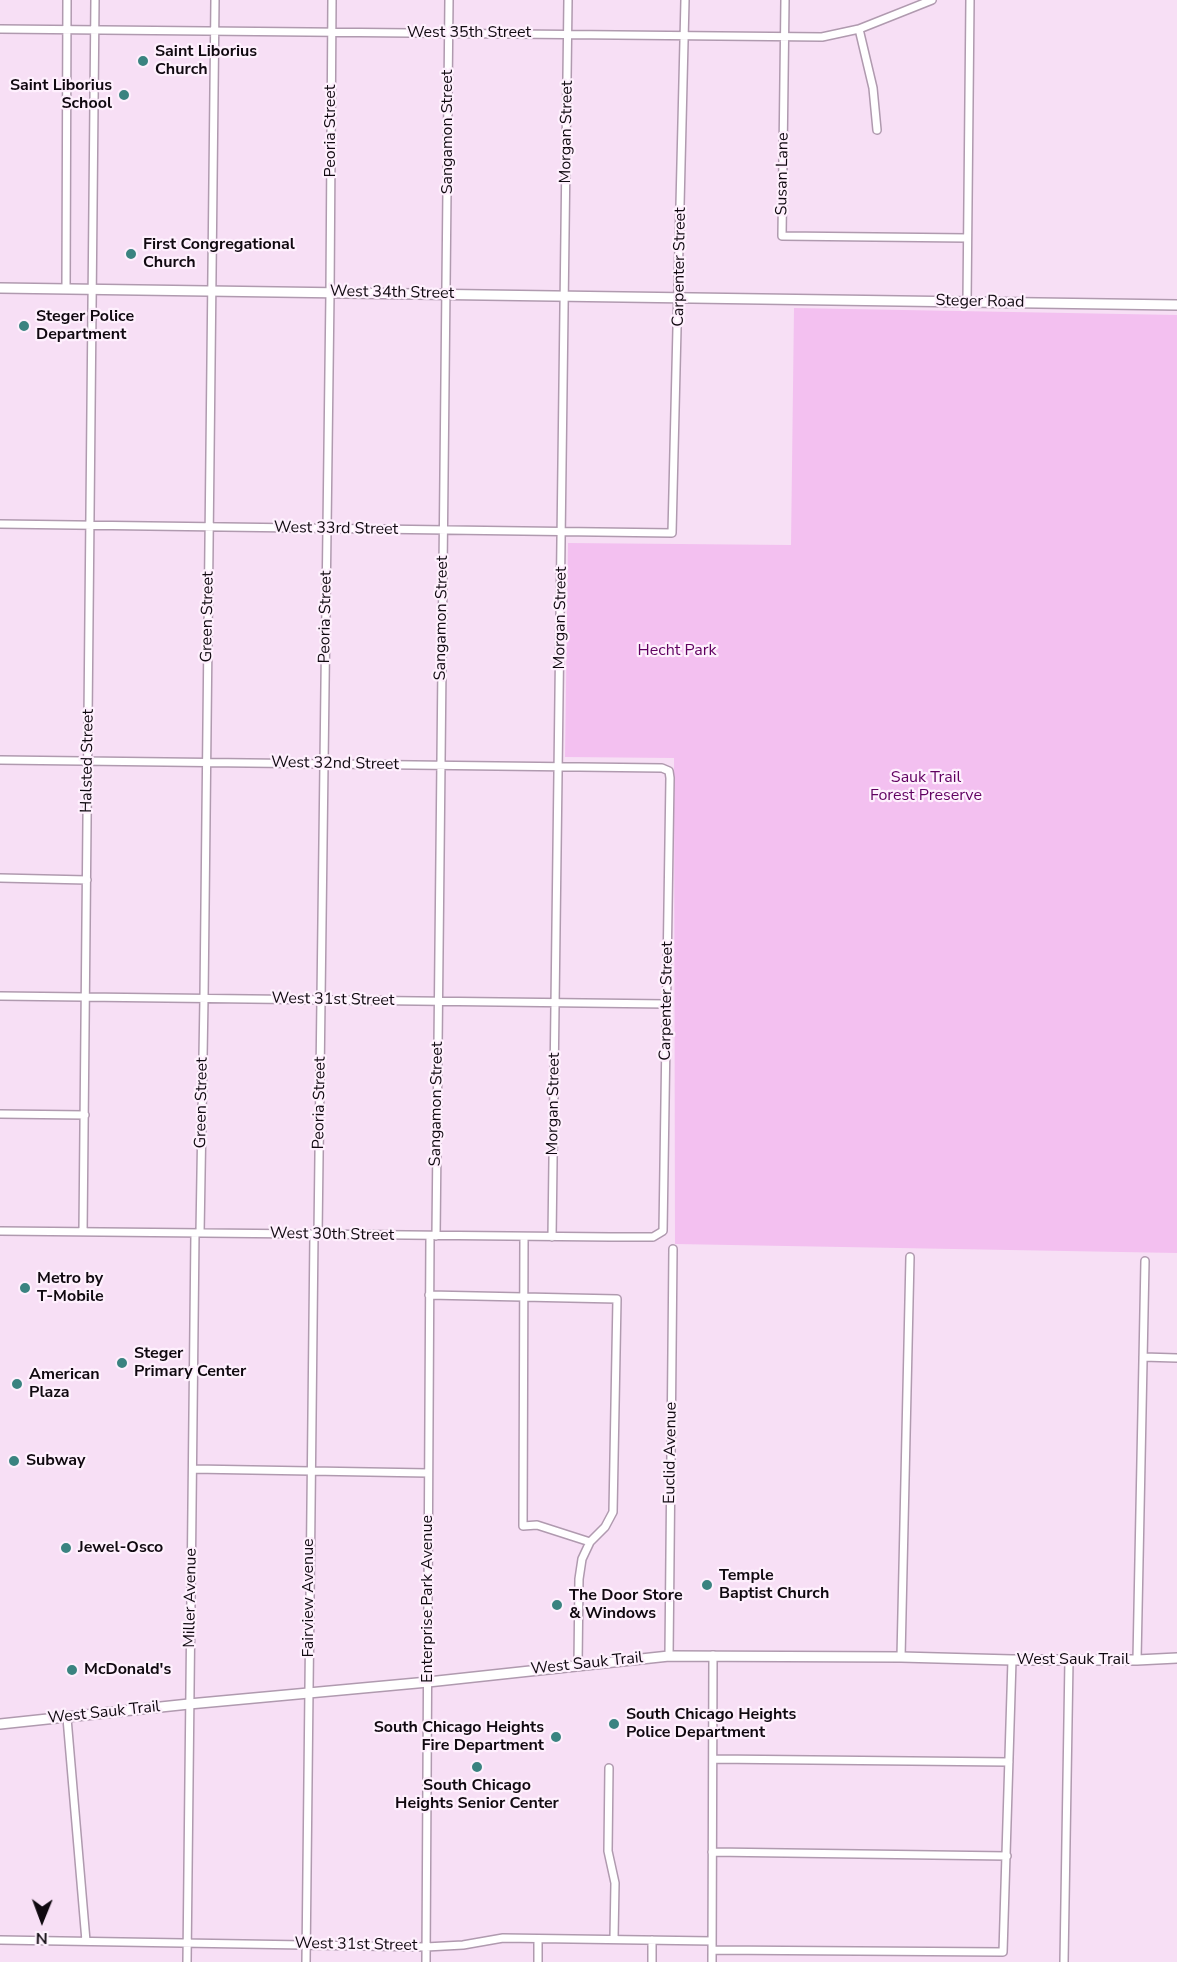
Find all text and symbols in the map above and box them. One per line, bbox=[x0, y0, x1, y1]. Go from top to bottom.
street label: West 35th Street bbox=[407, 23, 531, 43]
place label: Saint Liborius Church bbox=[155, 42, 257, 80]
marker: Saint Liborius Church bbox=[136, 54, 150, 68]
street label: Sangamon Street bbox=[438, 70, 458, 194]
place label: Saint Liborius School bbox=[10, 76, 112, 114]
street label: Morgan Street bbox=[557, 80, 577, 184]
street label: Peoria Street bbox=[321, 85, 341, 177]
marker: Saint Liborius School bbox=[117, 88, 131, 102]
street label: Susan Lane bbox=[773, 132, 793, 216]
street label: Carpenter Street bbox=[669, 207, 691, 327]
place label: First Congregational Church bbox=[143, 235, 295, 273]
marker: First Congregational Church bbox=[124, 247, 138, 261]
street label: West 34th Street bbox=[330, 282, 454, 304]
street label: Steger Road bbox=[935, 292, 1025, 312]
place label: Steger Police Department bbox=[36, 307, 134, 345]
marker: Steger Police Department bbox=[17, 319, 31, 333]
street label: West 33rd Street bbox=[274, 518, 398, 540]
street label: Sangamon Street bbox=[431, 555, 453, 681]
street label: Morgan Street bbox=[551, 566, 571, 670]
street label: Peoria Street bbox=[316, 570, 336, 664]
street label: Green Street bbox=[198, 571, 218, 663]
park label: Hecht Park bbox=[638, 641, 716, 661]
street label: Halsted Street bbox=[77, 709, 99, 813]
street label: West 32nd Street bbox=[271, 753, 399, 775]
park label: Sauk Trail Forest Preserve bbox=[870, 768, 982, 806]
street label: Carpenter Street bbox=[656, 941, 678, 1061]
street label: West 31st Street bbox=[271, 989, 395, 1011]
street label: Sangamon Street bbox=[426, 1041, 448, 1167]
street label: Morgan Street bbox=[544, 1052, 564, 1156]
street label: Peoria Street bbox=[310, 1056, 330, 1150]
street label: Green Street bbox=[192, 1057, 212, 1149]
street label: West 30th Street bbox=[270, 1224, 394, 1246]
place label: Metro by T-Mobile bbox=[37, 1269, 104, 1307]
marker: Metro by T-Mobile bbox=[18, 1281, 32, 1295]
place label: Steger Primary Center bbox=[134, 1344, 246, 1382]
marker: Steger Primary Center bbox=[115, 1356, 129, 1370]
place label: American Plaza bbox=[29, 1365, 100, 1403]
marker: American Plaza bbox=[10, 1377, 24, 1391]
street label: Euclid Avenue bbox=[661, 1402, 681, 1504]
place label: Subway bbox=[26, 1451, 85, 1471]
marker: Subway bbox=[7, 1454, 21, 1468]
street label: Enterprise Park Avenue bbox=[418, 1515, 438, 1683]
place label: Jewel-Osco bbox=[78, 1538, 163, 1558]
street label: Fairview Avenue bbox=[299, 1538, 319, 1658]
marker: Jewel-Osco bbox=[59, 1541, 73, 1555]
street label: Miller Avenue bbox=[181, 1548, 201, 1648]
place label: Temple Baptist Church bbox=[719, 1566, 829, 1604]
marker: Temple Baptist Church bbox=[700, 1578, 714, 1592]
place label: The Door Store & Windows bbox=[569, 1586, 683, 1624]
marker: The Door Store & Windows bbox=[550, 1598, 564, 1612]
street label: West Sauk Trail bbox=[530, 1649, 644, 1679]
street label: West Sauk Trail bbox=[1017, 1650, 1129, 1670]
place label: McDonald's bbox=[84, 1660, 171, 1680]
marker: McDonald's bbox=[65, 1663, 79, 1677]
street label: West Sauk Trail bbox=[47, 1698, 161, 1728]
place label: South Chicago Heights Police Department bbox=[626, 1705, 796, 1743]
marker: South Chicago Heights Police Department bbox=[607, 1717, 621, 1731]
place label: South Chicago Heights Fire Department bbox=[374, 1718, 544, 1756]
marker: South Chicago Heights Fire Department bbox=[549, 1730, 563, 1744]
marker: South Chicago Heights Senior Center bbox=[470, 1760, 484, 1774]
place label: South Chicago Heights Senior Center bbox=[395, 1776, 559, 1814]
north arrow bbox=[12, 1890, 72, 1950]
text: N bbox=[36, 1927, 48, 1949]
street label: West 31st Street bbox=[294, 1934, 418, 1956]

